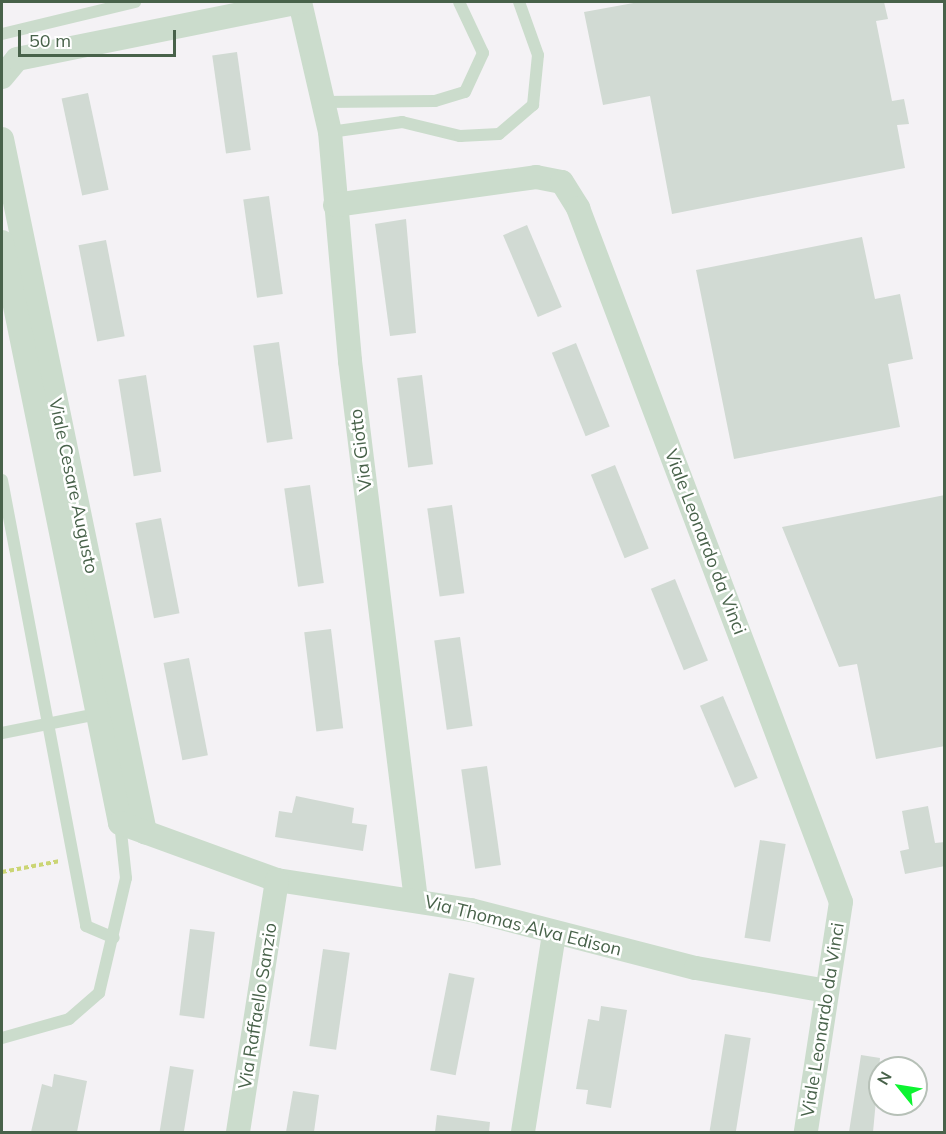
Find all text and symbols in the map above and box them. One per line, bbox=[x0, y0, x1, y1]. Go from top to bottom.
scale bar bbox=[21, 18, 178, 56]
text: 50 m bbox=[29, 29, 71, 52]
street label: Viale Cesare Augusto bbox=[44, 396, 102, 576]
street label: Via Giotto bbox=[345, 408, 377, 492]
street label: Viale Leonardo da Vinci bbox=[660, 446, 750, 638]
street label: Via Thomas Alva Edison bbox=[422, 891, 624, 961]
street label: Via Raffaello Sanzio bbox=[234, 921, 282, 1091]
street label: Viale Leonardo da Vinci bbox=[797, 921, 849, 1119]
north arrow bbox=[868, 1056, 928, 1116]
text: N bbox=[872, 1068, 896, 1088]

